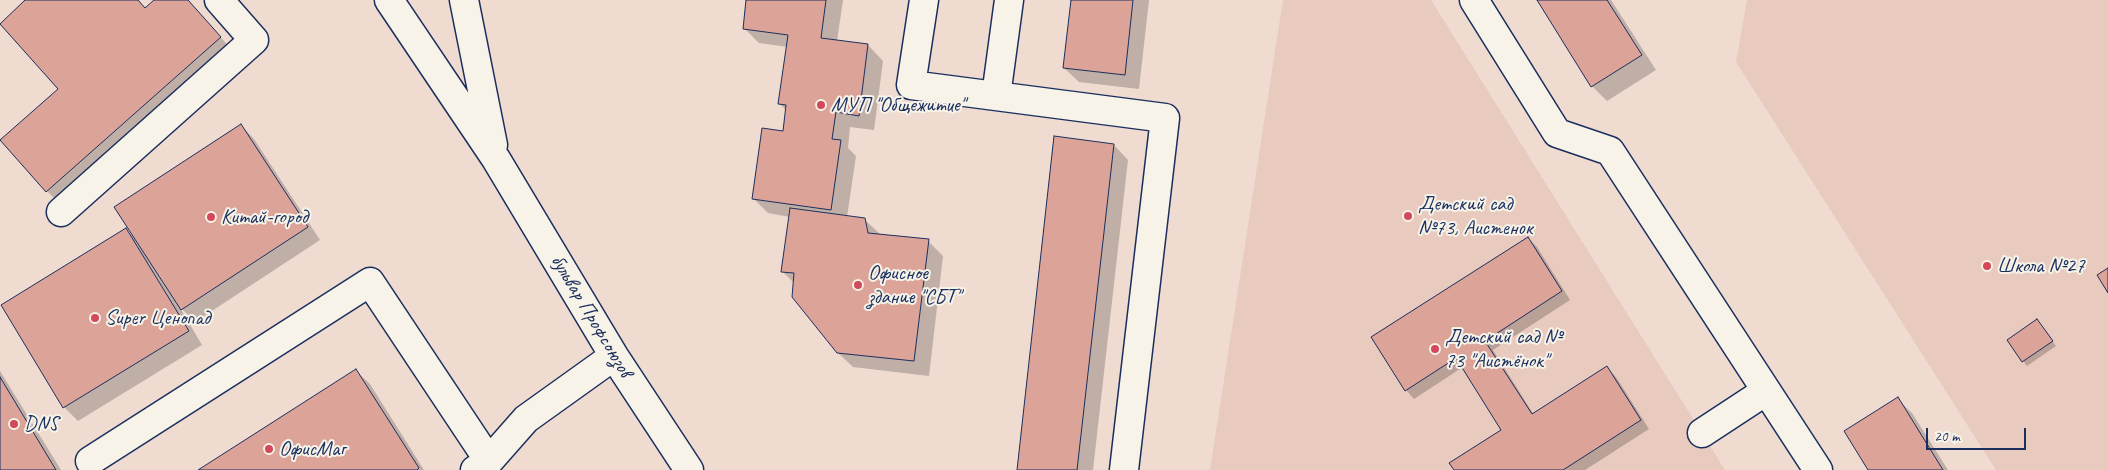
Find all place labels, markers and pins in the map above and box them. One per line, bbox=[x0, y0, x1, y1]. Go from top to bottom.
place label: МУП "Общежитие" bbox=[831, 92, 964, 118]
marker: МУП "Общежитие" bbox=[815, 99, 827, 111]
place label: Детский сад №73, Аистенок bbox=[1418, 191, 1533, 241]
place label: Китай-город bbox=[221, 204, 308, 230]
marker: Детский сад №73, Аистенок bbox=[1402, 210, 1414, 222]
marker: Китай-город bbox=[205, 211, 217, 223]
place label: Школа №27 bbox=[1997, 253, 2085, 279]
place label: Офисное здание "СБТ" bbox=[868, 260, 960, 310]
marker: Школа №27 bbox=[1981, 260, 1993, 272]
marker: Офисное здание "СБТ" bbox=[852, 279, 864, 291]
place label: Super Ценопад bbox=[105, 305, 210, 331]
marker: Super Ценопад bbox=[89, 312, 101, 324]
place label: Детский сад № 73 "Аистёнок" bbox=[1445, 324, 1562, 374]
marker: Детский сад № 73 "Аистёнок" bbox=[1429, 343, 1441, 355]
place label: DNS bbox=[24, 411, 58, 437]
marker: DNS bbox=[8, 418, 20, 430]
place label: ОфисМаг bbox=[279, 436, 345, 462]
marker: ОфисМаг bbox=[263, 443, 275, 455]

